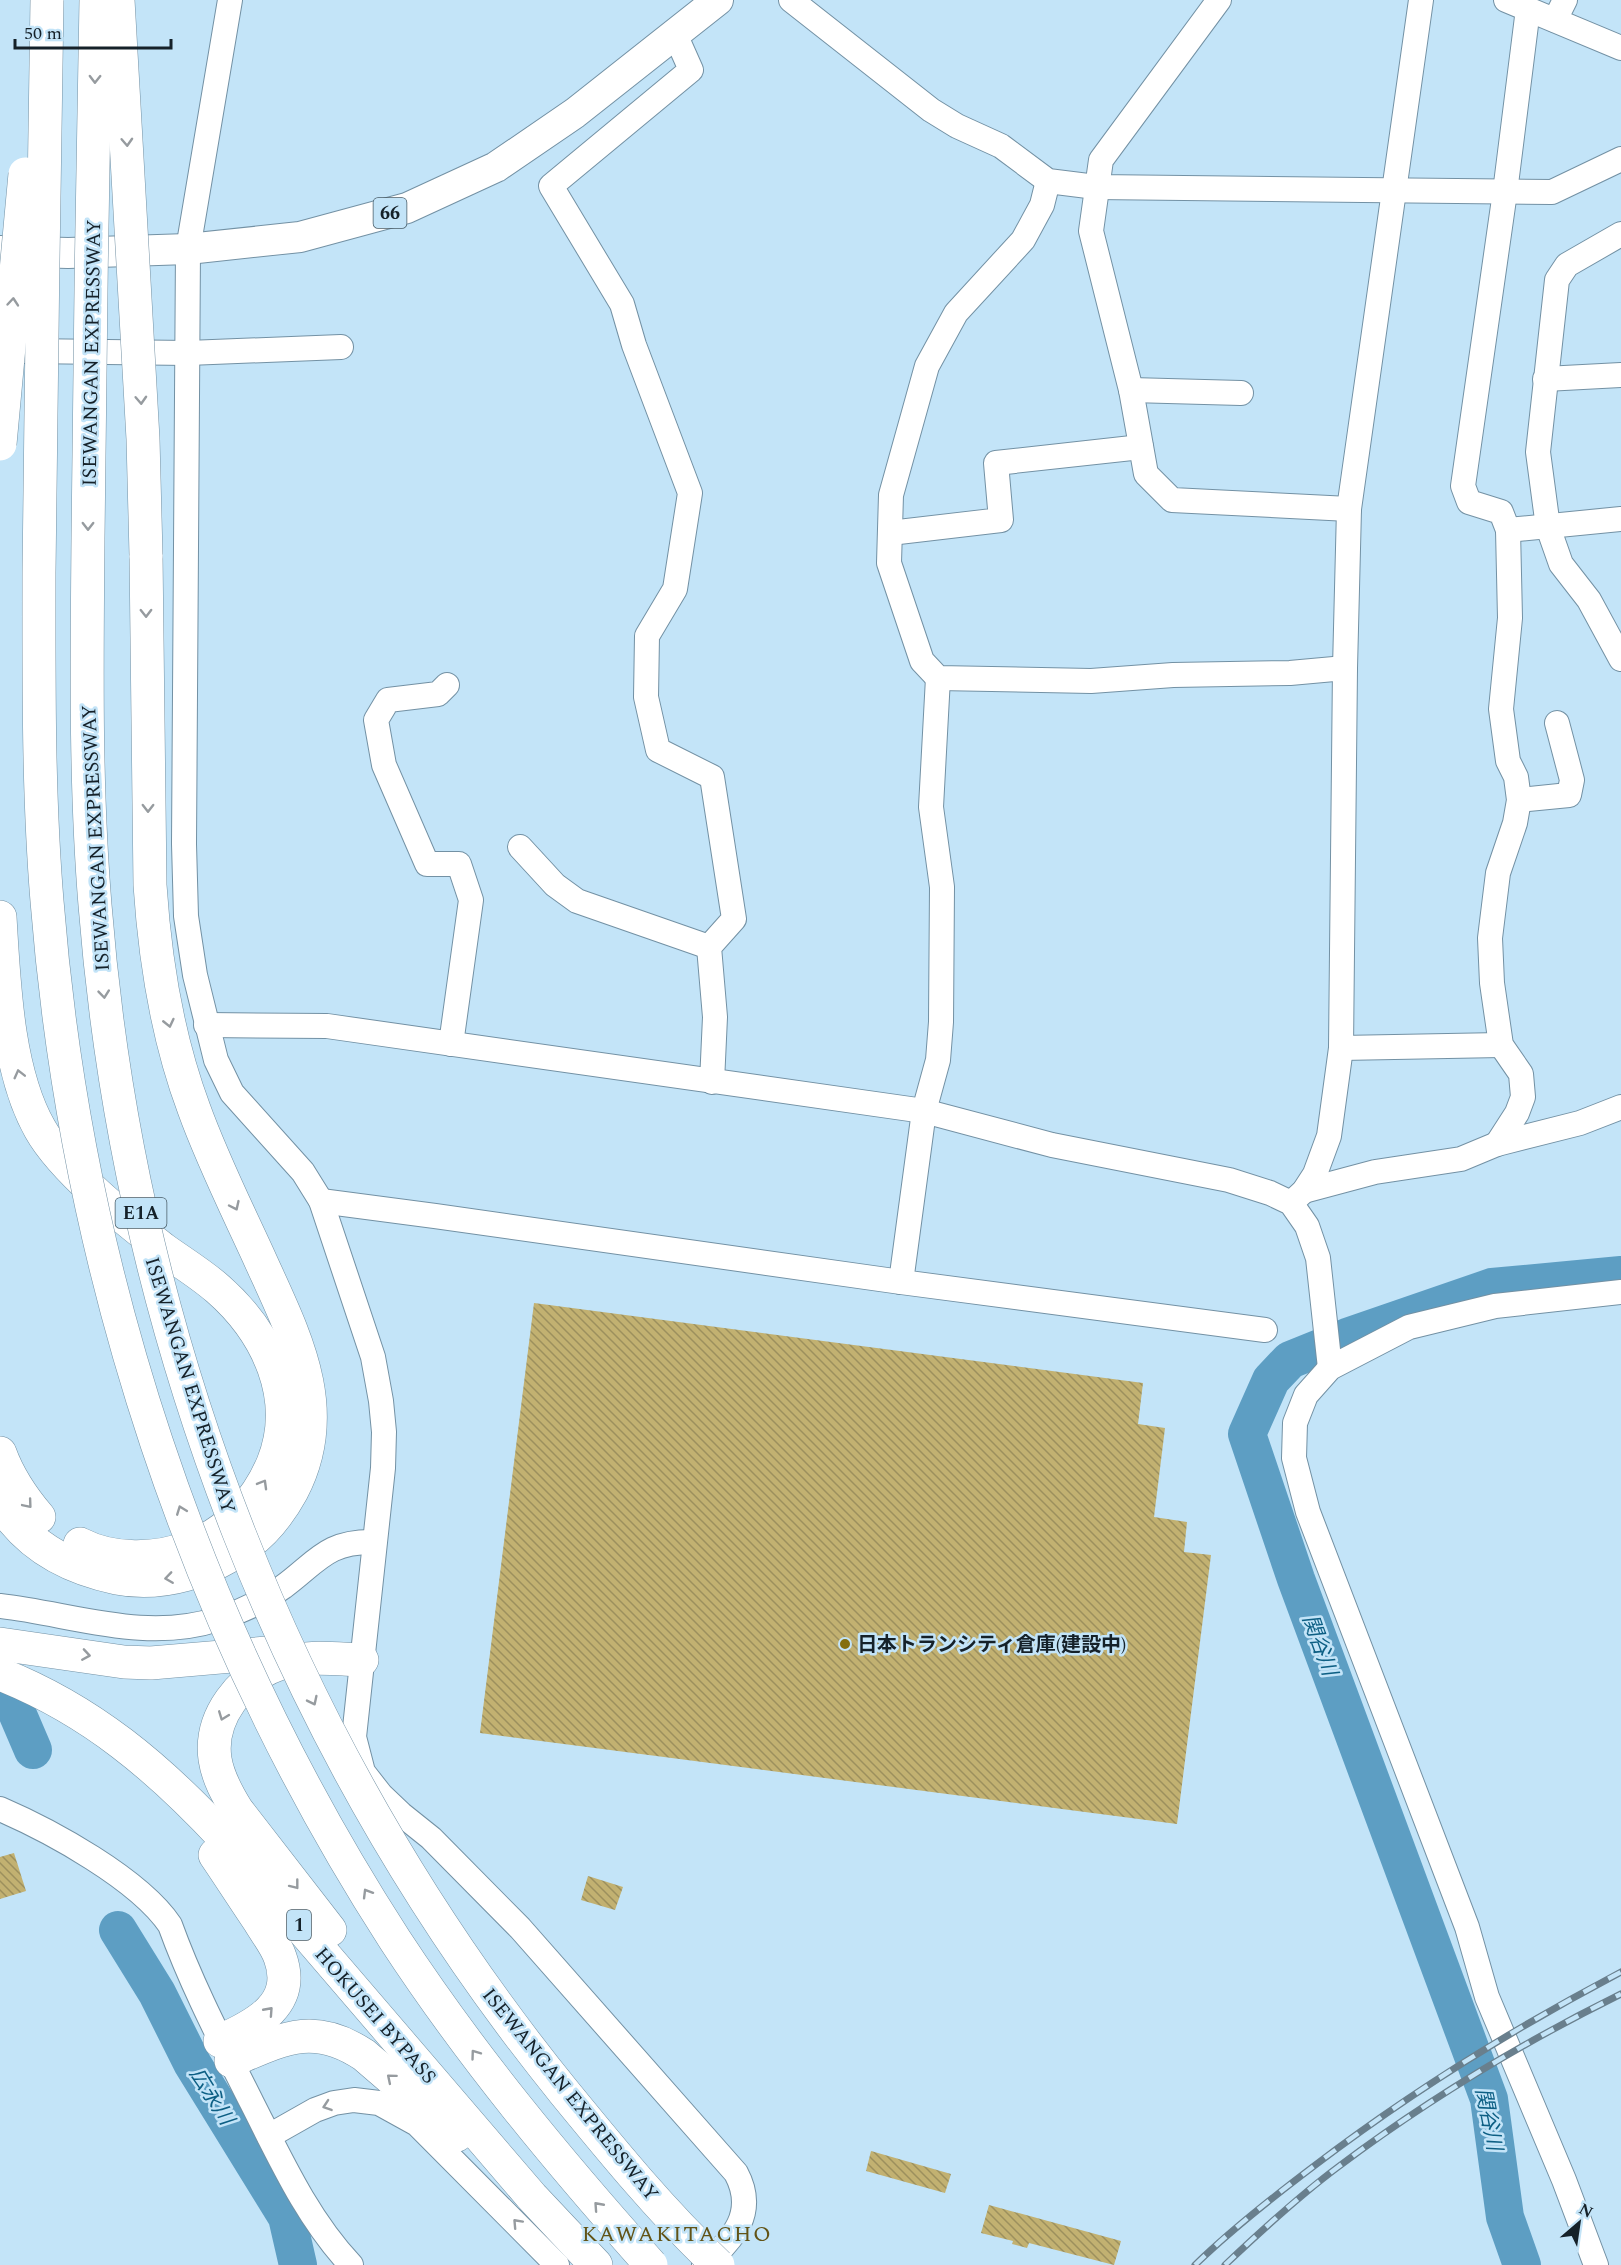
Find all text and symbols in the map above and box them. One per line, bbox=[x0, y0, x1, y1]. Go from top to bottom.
scale bar bbox=[15, 12, 171, 50]
text: 50 m bbox=[24, 20, 62, 47]
one-way arrow bbox=[89, 75, 101, 84]
one-way arrow bbox=[120, 138, 133, 147]
road number: 66 bbox=[374, 198, 406, 228]
street label: ISEWANGAN EXPRESSWAY bbox=[75, 219, 109, 487]
one-way arrow bbox=[6, 298, 19, 307]
one-way arrow bbox=[135, 395, 148, 404]
one-way arrow bbox=[82, 522, 94, 531]
one-way arrow bbox=[140, 609, 153, 618]
street label: ISEWANGAN EXPRESSWAY bbox=[74, 704, 118, 972]
one-way arrow bbox=[142, 804, 154, 813]
one-way arrow bbox=[98, 989, 110, 998]
one-way arrow bbox=[161, 1018, 174, 1028]
one-way arrow bbox=[14, 1070, 27, 1080]
road number: E1A bbox=[116, 1198, 166, 1228]
one-way arrow bbox=[228, 1199, 240, 1210]
street label: ISEWANGAN EXPRESSWAY bbox=[137, 1253, 243, 1517]
one-way arrow bbox=[256, 1480, 267, 1490]
one-way arrow bbox=[21, 1497, 32, 1508]
one-way arrow bbox=[175, 1505, 188, 1516]
one-way arrow bbox=[165, 1571, 174, 1583]
water label: 関谷川 bbox=[1293, 1610, 1346, 1682]
place label: 日本トランシティ倉庫(建設中) bbox=[857, 1630, 1126, 1660]
marker: 日本トランシティ倉庫(建設中) bbox=[838, 1637, 852, 1651]
one-way arrow bbox=[82, 1649, 91, 1661]
one-way arrow bbox=[306, 1694, 317, 1705]
one-way arrow bbox=[217, 1711, 230, 1721]
one-way arrow bbox=[288, 1878, 299, 1889]
one-way arrow bbox=[362, 1889, 374, 1899]
road number: 1 bbox=[287, 1910, 311, 1940]
street label: HOKUSEI BYPASS bbox=[307, 1940, 443, 2091]
street label: ISEWANGAN EXPRESSWAY bbox=[475, 1981, 666, 2208]
one-way arrow bbox=[262, 2007, 273, 2017]
one-way arrow bbox=[471, 2050, 482, 2061]
water label: 広永川 bbox=[181, 2061, 242, 2133]
one-way arrow bbox=[387, 2074, 398, 2085]
water label: 関谷川 bbox=[1466, 2085, 1510, 2155]
one-way arrow bbox=[322, 2099, 333, 2111]
north arrow bbox=[1549, 2193, 1609, 2253]
text: N bbox=[1574, 2197, 1597, 2224]
one-way arrow bbox=[594, 2202, 605, 2213]
district label: KAWAKITACHO bbox=[582, 2218, 772, 2251]
one-way arrow bbox=[513, 2219, 524, 2230]

